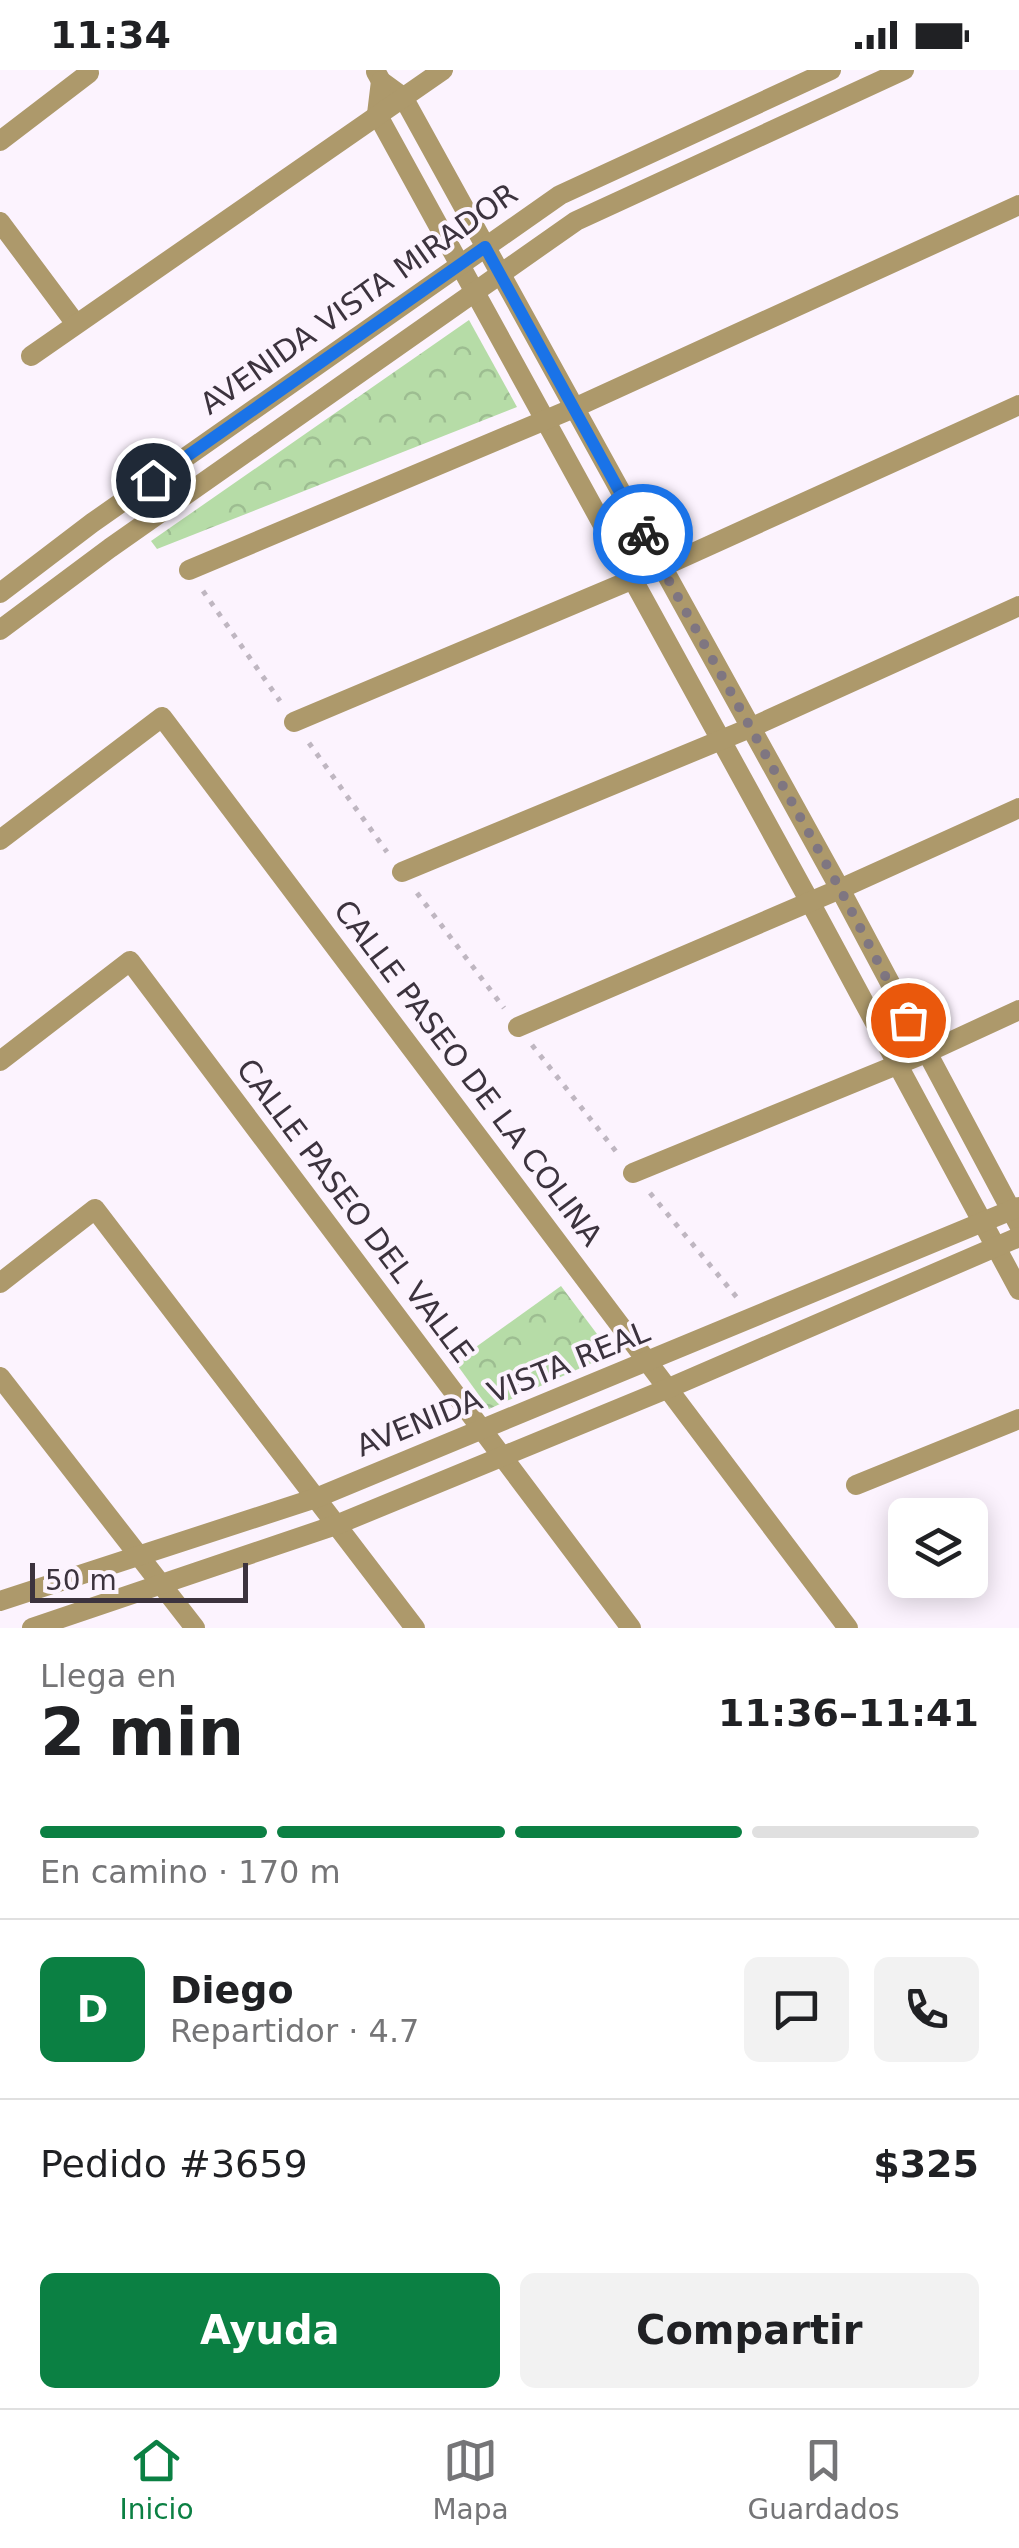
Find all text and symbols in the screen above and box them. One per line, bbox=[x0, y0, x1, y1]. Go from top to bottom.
text: 11:34 bbox=[50, 13, 171, 57]
street label: AVENIDA VISTA MIRADOR bbox=[193, 176, 524, 422]
pin bbox=[111, 438, 196, 523]
icon: home bbox=[126, 453, 181, 508]
courier bbox=[593, 484, 693, 584]
icon: bike bbox=[616, 507, 671, 562]
street label: CALLE PASEO DE LA COLINA bbox=[327, 893, 610, 1253]
pin bbox=[866, 978, 951, 1063]
icon: bag bbox=[881, 993, 936, 1048]
street label: CALLE PASEO DEL VALLE bbox=[230, 1052, 481, 1369]
street label: AVENIDA VISTA REAL bbox=[351, 1313, 655, 1463]
map controls bbox=[888, 1498, 988, 1598]
button: layers bbox=[888, 1498, 988, 1598]
scale bar bbox=[30, 1558, 248, 1602]
text: 50 m bbox=[45, 1564, 117, 1597]
text: Llega en bbox=[40, 1657, 176, 1695]
text: 11:36–11:41 bbox=[718, 1691, 979, 1735]
text: 2 min bbox=[40, 1695, 244, 1770]
text: En camino · 170 m bbox=[40, 1853, 341, 1891]
button: chat bbox=[744, 1957, 849, 2062]
button: phone bbox=[874, 1957, 979, 2062]
text: Diego bbox=[170, 1968, 294, 2012]
text: D bbox=[77, 1987, 108, 2031]
text: Repartidor · 4.7 bbox=[170, 2012, 419, 2050]
text: Pedido #3659 bbox=[40, 2142, 308, 2186]
text: $325 bbox=[873, 2142, 979, 2186]
button: Ayuda bbox=[40, 2273, 500, 2388]
button: Compartir bbox=[520, 2273, 979, 2388]
tab: Inicio bbox=[119, 2433, 194, 2526]
tab: Mapa bbox=[432, 2433, 509, 2526]
tab: Guardados bbox=[747, 2433, 900, 2526]

